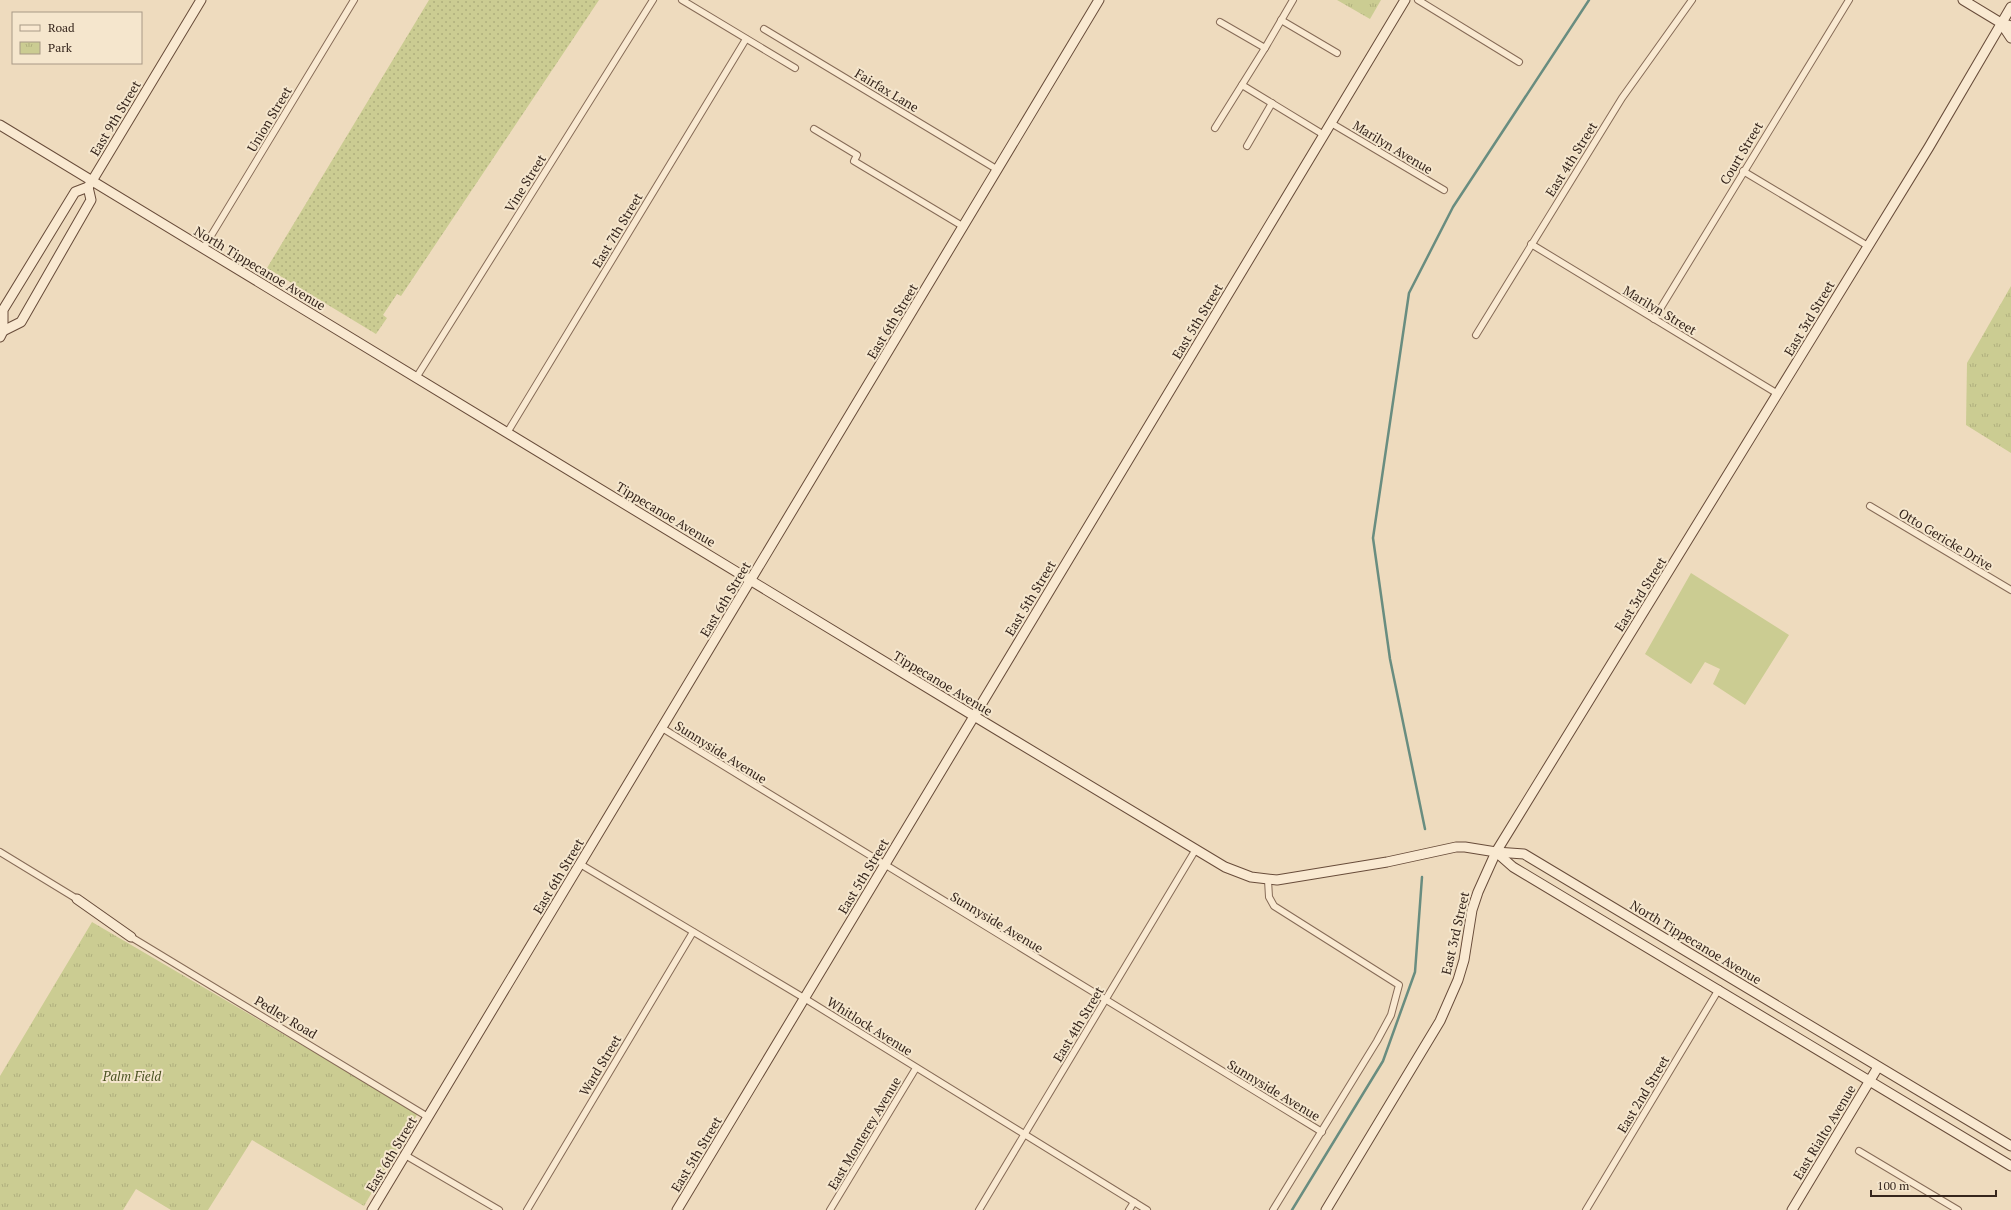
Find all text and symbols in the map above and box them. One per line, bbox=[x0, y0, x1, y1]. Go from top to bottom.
legend bbox=[12, 12, 142, 64]
text: Road bbox=[48, 20, 75, 35]
text: Park bbox=[48, 40, 73, 55]
street label: Fairfax Lane bbox=[852, 64, 922, 116]
street label: East 9th Street bbox=[85, 77, 145, 159]
street label: Union Street bbox=[242, 83, 296, 155]
street label: Marilyn Avenue bbox=[1350, 116, 1436, 178]
street label: East 4th Street bbox=[1541, 118, 1601, 200]
street label: Court Street bbox=[1715, 118, 1767, 188]
street label: Vine Street bbox=[500, 151, 550, 215]
street label: East 7th Street bbox=[588, 189, 647, 271]
street label: North Tippecanoe Avenue bbox=[191, 222, 329, 314]
street label: East 3rd Street bbox=[1779, 277, 1839, 359]
street label: East 6th Street bbox=[862, 280, 922, 362]
street label: East 5th Street bbox=[1167, 280, 1227, 362]
street label: Marilyn Street bbox=[1620, 281, 1700, 339]
street label: Tippecanoe Avenue bbox=[613, 477, 719, 551]
street label: Otto Gericke Drive bbox=[1895, 504, 1997, 574]
street label: East 3rd Street bbox=[1610, 553, 1670, 635]
street label: East 5th Street bbox=[1000, 557, 1060, 639]
street label: East 6th Street bbox=[695, 558, 755, 640]
street label: Tippecanoe Avenue bbox=[890, 646, 996, 720]
street label: Sunnyside Avenue bbox=[672, 716, 770, 788]
street label: East 6th Street bbox=[528, 835, 588, 917]
street label: East 5th Street bbox=[833, 835, 893, 917]
street label: Sunnyside Avenue bbox=[947, 887, 1047, 957]
street label: East 3rd Street bbox=[1437, 890, 1473, 976]
street label: North Tippecanoe Avenue bbox=[1627, 896, 1765, 988]
street label: East 4th Street bbox=[1048, 983, 1108, 1065]
street label: Pedley Road bbox=[251, 991, 321, 1043]
street label: Whitlock Avenue bbox=[824, 992, 916, 1060]
street label: Ward Street bbox=[575, 1031, 625, 1099]
street label: East 2nd Street bbox=[1613, 1052, 1673, 1136]
street label: Sunnyside Avenue bbox=[1224, 1055, 1324, 1125]
park label: Palm Field bbox=[102, 1067, 162, 1085]
street label: East Monterey Avenue bbox=[823, 1073, 905, 1193]
street label: East Rialto Avenue bbox=[1788, 1081, 1860, 1183]
street label: East 6th Street bbox=[361, 1113, 421, 1195]
street label: East 5th Street bbox=[666, 1113, 726, 1195]
scale bar bbox=[1871, 1172, 1996, 1198]
text: 100 m bbox=[1877, 1178, 1910, 1193]

